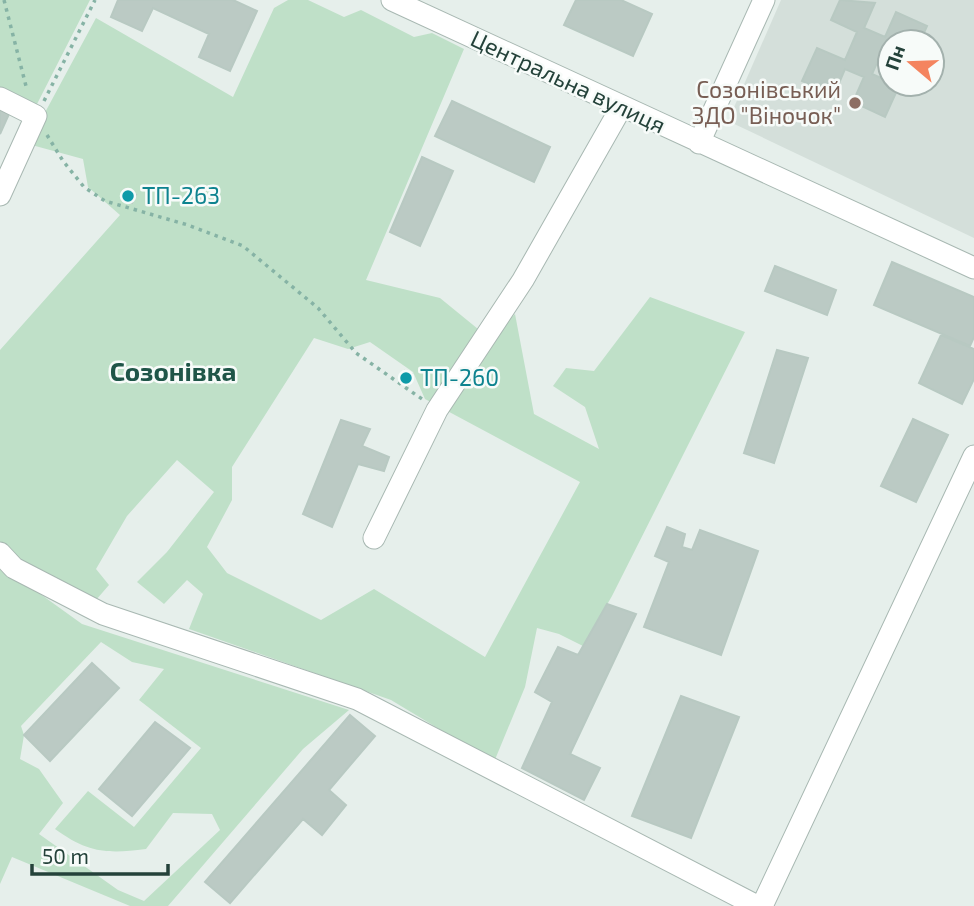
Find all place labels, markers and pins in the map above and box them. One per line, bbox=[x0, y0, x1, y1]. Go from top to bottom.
place label: Созонівський ЗДО "Віночок" bbox=[692, 75, 841, 129]
marker: Созонівський ЗДО "Віночок" bbox=[847, 95, 863, 111]
place label: ТП-263 bbox=[142, 181, 220, 209]
marker: ТП-263 bbox=[120, 188, 136, 204]
place label: ТП-260 bbox=[420, 363, 499, 391]
marker: ТП-260 bbox=[398, 370, 414, 386]

